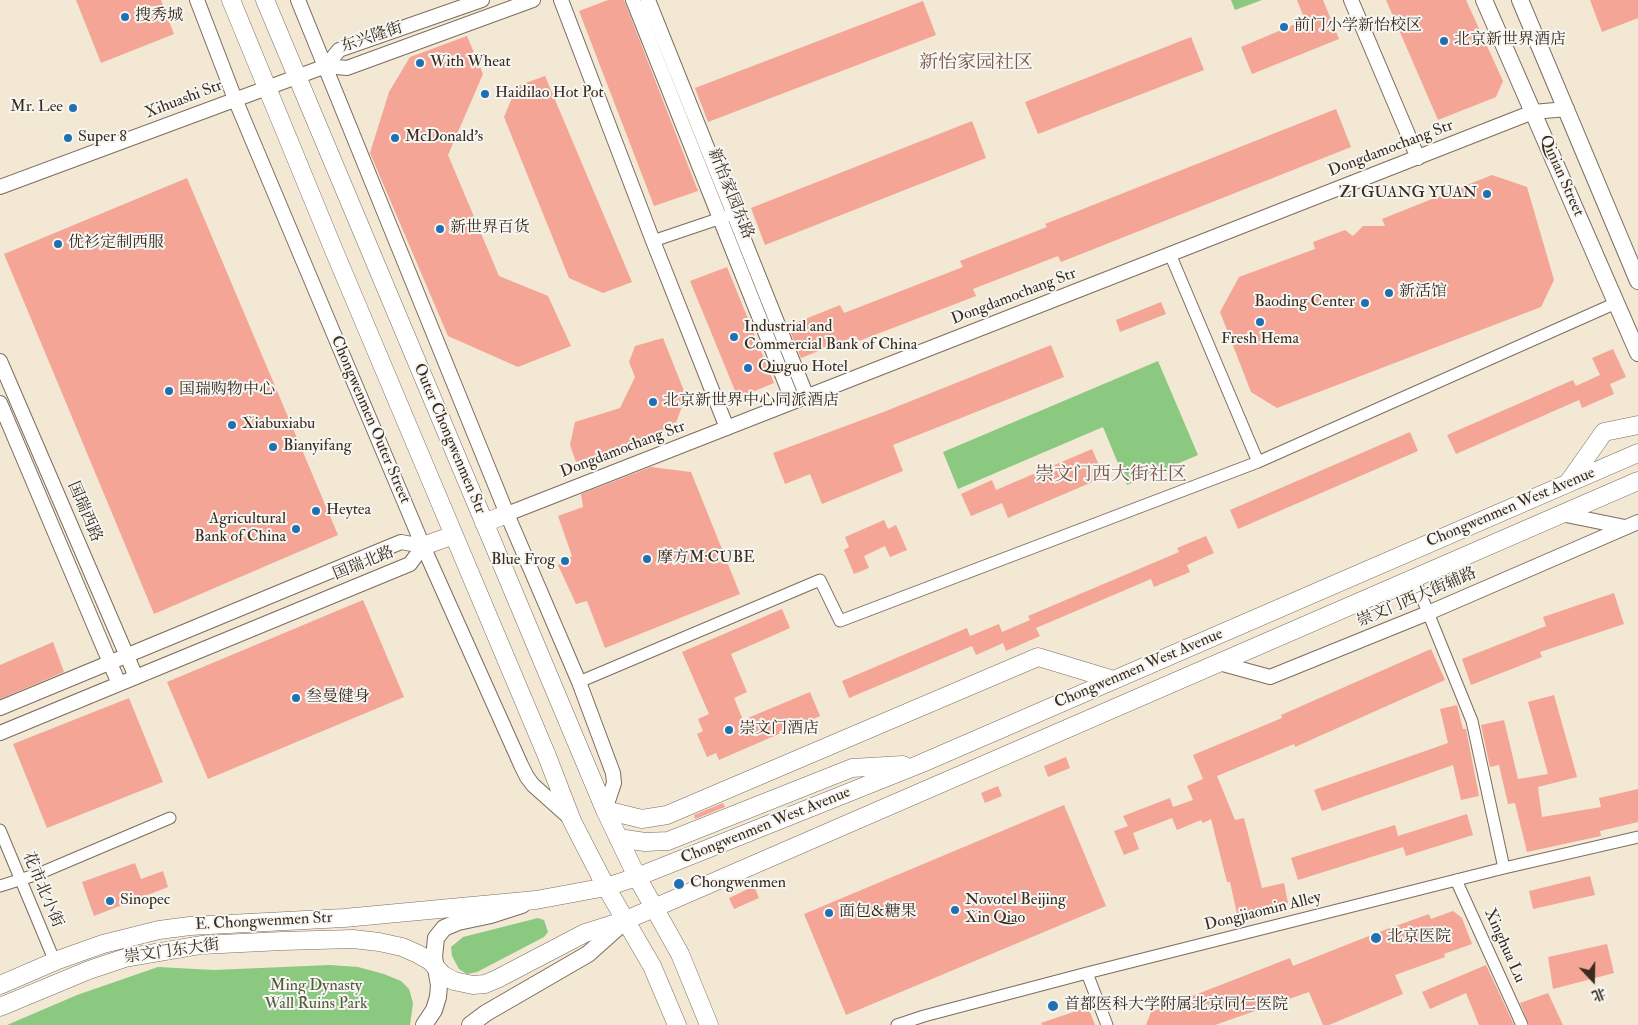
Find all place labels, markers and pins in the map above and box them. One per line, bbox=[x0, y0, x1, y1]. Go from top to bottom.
place label: 搜秀城 bbox=[135, 7, 183, 27]
marker: 搜秀城 bbox=[119, 11, 131, 23]
place label: 前门小学新怡校区 bbox=[1294, 17, 1422, 37]
marker: 前门小学新怡校区 bbox=[1278, 21, 1290, 33]
place label: 北京新世界酒店 bbox=[1454, 31, 1566, 51]
marker: 北京新世界酒店 bbox=[1438, 35, 1450, 47]
place label: With Wheat bbox=[430, 53, 511, 73]
marker: With Wheat bbox=[414, 57, 426, 69]
place label: Haidilao Hot Pot bbox=[495, 84, 604, 104]
marker: Haidilao Hot Pot bbox=[479, 88, 491, 100]
place label: Mr. Lee bbox=[10, 98, 63, 118]
marker: Mr. Lee bbox=[67, 102, 79, 114]
place label: Super 8 bbox=[78, 128, 127, 148]
place label: McDonald's bbox=[405, 128, 483, 148]
marker: Super 8 bbox=[62, 132, 74, 144]
marker: McDonald's bbox=[389, 132, 401, 144]
place label: ZI GUANG YUAN bbox=[1339, 184, 1477, 204]
marker: ZI GUANG YUAN bbox=[1481, 188, 1493, 200]
place label: 新世界百货 bbox=[450, 219, 530, 239]
marker: 新世界百货 bbox=[434, 223, 446, 235]
place label: 优衫定制西服 bbox=[68, 234, 164, 254]
marker: 优衫定制西服 bbox=[52, 238, 64, 250]
place label: 新活馆 bbox=[1399, 283, 1447, 303]
marker: 新活馆 bbox=[1383, 287, 1395, 299]
place label: Baoding Center bbox=[1254, 293, 1355, 313]
marker: Baoding Center bbox=[1359, 297, 1371, 309]
marker: Fresh Hema bbox=[1254, 316, 1266, 328]
place label: Industrial and Commercial Bank of China bbox=[744, 318, 917, 356]
place label: Fresh Hema bbox=[1221, 330, 1299, 350]
marker: Industrial and Commercial Bank of China bbox=[728, 331, 740, 343]
place label: Qiuguo Hotel bbox=[758, 358, 848, 378]
marker: Qiuguo Hotel bbox=[742, 362, 754, 374]
place label: 国瑞购物中心 bbox=[179, 381, 275, 401]
marker: 国瑞购物中心 bbox=[163, 385, 175, 397]
place label: 北京新世界中心同派酒店 bbox=[663, 392, 839, 412]
marker: 北京新世界中心同派酒店 bbox=[647, 396, 659, 408]
place label: Xiabuxiabu bbox=[242, 415, 315, 435]
marker: Xiabuxiabu bbox=[226, 419, 238, 431]
place label: Bianyifang bbox=[283, 437, 352, 457]
marker: Bianyifang bbox=[267, 441, 279, 453]
place label: Heytea bbox=[326, 501, 371, 521]
marker: Heytea bbox=[310, 505, 322, 517]
place label: Agricultural Bank of China bbox=[194, 510, 286, 548]
marker: Agricultural Bank of China bbox=[290, 523, 302, 535]
place label: 摩方M·CUBE bbox=[657, 549, 755, 569]
place label: Blue Frog bbox=[491, 551, 555, 571]
marker: 摩方M·CUBE bbox=[641, 553, 653, 565]
marker: Blue Frog bbox=[559, 555, 571, 567]
place label: 叁曼健身 bbox=[306, 688, 370, 708]
marker: 叁曼健身 bbox=[290, 692, 302, 704]
place label: 崇文门酒店 bbox=[739, 720, 819, 740]
marker: 崇文门酒店 bbox=[723, 724, 735, 736]
place label: Chongwenmen bbox=[690, 874, 786, 894]
marker: Chongwenmen bbox=[672, 877, 686, 891]
place label: Sinopec bbox=[120, 891, 170, 911]
place label: Novotel Beijing Xin Qiao bbox=[965, 891, 1066, 929]
marker: Sinopec bbox=[104, 895, 116, 907]
place label: 面包&糖果 bbox=[839, 903, 916, 923]
marker: Novotel Beijing Xin Qiao bbox=[949, 904, 961, 916]
marker: 面包&糖果 bbox=[823, 907, 835, 919]
place label: 北京医院 bbox=[1387, 928, 1451, 948]
marker: 北京医院 bbox=[1369, 931, 1383, 945]
place label: 首都医科大学附属北京同仁医院 bbox=[1064, 996, 1288, 1016]
marker: 首都医科大学附属北京同仁医院 bbox=[1046, 999, 1060, 1013]

